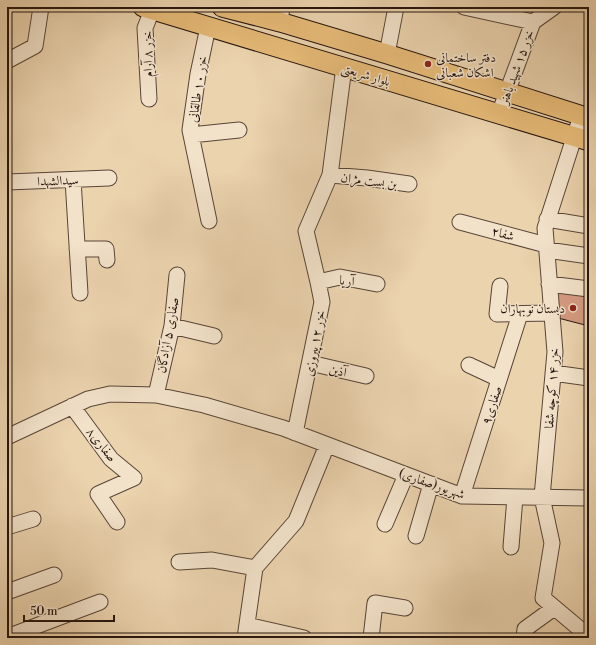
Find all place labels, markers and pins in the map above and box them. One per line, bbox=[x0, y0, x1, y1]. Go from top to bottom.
place label: دفتر ساختمانی اشکان شعبانی bbox=[436, 50, 496, 81]
marker: دفتر ساختمانی اشکان شعبانی bbox=[423, 59, 433, 69]
place label: دبستان نوبهاران bbox=[500, 301, 565, 317]
marker: دبستان نوبهاران bbox=[568, 303, 578, 313]

